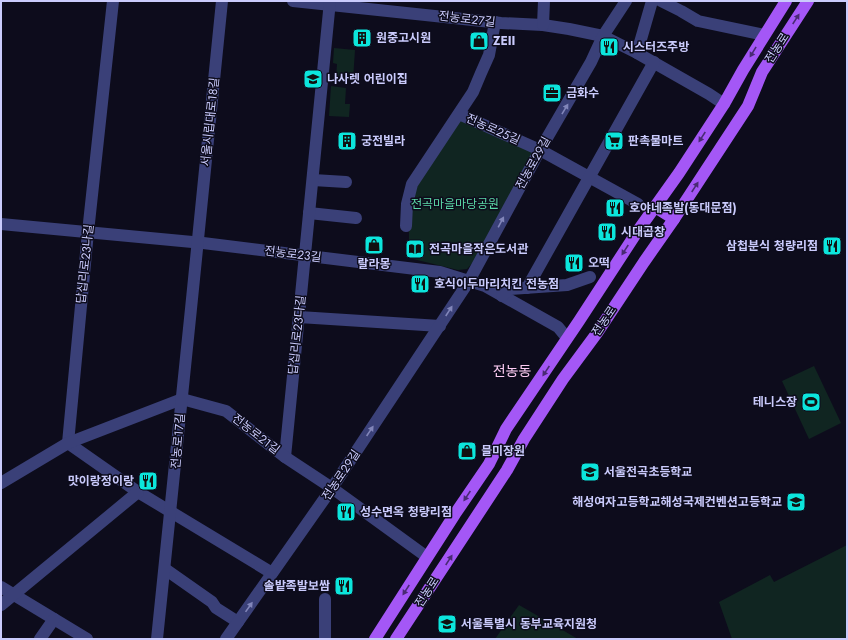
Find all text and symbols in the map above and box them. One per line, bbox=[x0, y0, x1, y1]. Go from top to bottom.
street label: 전농로27길 bbox=[437, 7, 497, 31]
one-way arrow bbox=[792, 14, 800, 24]
building icon: 원중고시원 bbox=[351, 27, 373, 49]
place label: 원중고시원 bbox=[376, 29, 431, 47]
street label: 전농로 bbox=[760, 29, 794, 67]
shop icon: ZEII bbox=[468, 30, 490, 52]
place label: ZEII bbox=[493, 32, 515, 50]
restaurant icon: 시스터즈주방 bbox=[598, 36, 620, 58]
place label: 시스터즈주방 bbox=[623, 38, 689, 56]
one-way arrow bbox=[750, 47, 757, 58]
school or university icon: 나사렛 어린이집 bbox=[302, 68, 324, 90]
place label: 나사렛 어린이집 bbox=[327, 70, 408, 88]
street label: 서울시립대로18길 bbox=[196, 77, 224, 167]
office icon: 금화수 bbox=[541, 82, 563, 104]
place label: 금화수 bbox=[566, 84, 599, 102]
one-way arrow bbox=[561, 103, 568, 115]
street label: 전농로25길 bbox=[463, 109, 523, 149]
building icon: 궁전빌라 bbox=[336, 130, 358, 152]
supermarket icon: 판촉물마트 bbox=[603, 130, 625, 152]
place label: 궁전빌라 bbox=[361, 132, 405, 150]
place label: 판촉물마트 bbox=[628, 132, 683, 150]
one-way arrow bbox=[698, 132, 706, 142]
street label: 전농로29길 bbox=[511, 133, 555, 193]
one-way arrow bbox=[692, 181, 699, 192]
park label: 전곡마을마당공원 bbox=[411, 195, 499, 213]
restaurant icon: 호야네족발(동대문점) bbox=[604, 197, 626, 219]
place label: 호야네족발(동대문점) bbox=[629, 199, 737, 217]
one-way arrow bbox=[498, 216, 504, 228]
restaurant icon: 시대곱창 bbox=[596, 221, 618, 243]
street label: 답십리로23나길 bbox=[72, 223, 98, 305]
place label: 시대곱창 bbox=[621, 223, 665, 241]
shop icon: 랄라몽 bbox=[363, 234, 385, 256]
restaurant icon: 삼첩분식 청량리점 bbox=[821, 235, 843, 257]
place label: 삼첩분식 청량리점 bbox=[726, 237, 818, 255]
library icon: 전곡마을작은도서관 bbox=[404, 238, 426, 260]
place label: 전곡마을작은도서관 bbox=[429, 240, 528, 258]
street label: 전농로23길 bbox=[263, 242, 323, 266]
one-way arrow bbox=[621, 245, 628, 256]
restaurant icon: 오떡 bbox=[563, 252, 585, 274]
place label: 오떡 bbox=[588, 254, 610, 272]
place label: 랄라몽 bbox=[357, 255, 391, 273]
restaurant icon: 호식이두마리치킨 전농점 bbox=[409, 273, 431, 295]
place label: 호식이두마리치킨 전농점 bbox=[434, 275, 559, 293]
street label: 답십리로23다길 bbox=[284, 294, 310, 376]
street label: 전농로 bbox=[587, 302, 621, 340]
one-way arrow bbox=[446, 305, 453, 317]
district label: 전농동 bbox=[493, 361, 531, 381]
one-way arrow bbox=[542, 365, 550, 376]
sports icon: 테니스장 bbox=[800, 391, 822, 413]
place label: 테니스장 bbox=[753, 393, 797, 411]
street label: 전농로21길 bbox=[228, 410, 284, 458]
street label: 전농로17길 bbox=[167, 412, 189, 470]
one-way arrow bbox=[366, 426, 374, 436]
shop icon: 믈미장원 bbox=[456, 440, 478, 462]
place label: 믈미장원 bbox=[481, 442, 525, 460]
street label: 전농로29길 bbox=[317, 446, 365, 504]
school or university icon: 서울전곡초등학교 bbox=[579, 461, 601, 483]
place label: 서울전곡초등학교 bbox=[604, 463, 692, 481]
restaurant icon: 맛이랑정이랑 bbox=[137, 470, 159, 492]
place label: 맛이랑정이랑 bbox=[68, 472, 134, 490]
one-way arrow bbox=[463, 491, 471, 501]
school or university icon: 해성여자고등학교해성국제컨벤션고등학교 bbox=[785, 491, 807, 513]
place label: 해성여자고등학교해성국제컨벤션고등학교 bbox=[572, 493, 782, 511]
restaurant icon: 성수면옥 청량리점 bbox=[335, 501, 357, 523]
place label: 성수면옥 청량리점 bbox=[360, 503, 452, 521]
one-way arrow bbox=[445, 554, 452, 565]
street label: 전농로 bbox=[410, 573, 444, 611]
restaurant icon: 솔밭족발보쌈 bbox=[333, 575, 355, 597]
place label: 솔밭족발보쌈 bbox=[264, 577, 330, 595]
one-way arrow bbox=[402, 585, 410, 595]
one-way arrow bbox=[244, 602, 252, 612]
school or university icon: 서울특별시 동부교육지원청 bbox=[436, 613, 458, 635]
place label: 서울특별시 동부교육지원청 bbox=[461, 615, 597, 633]

